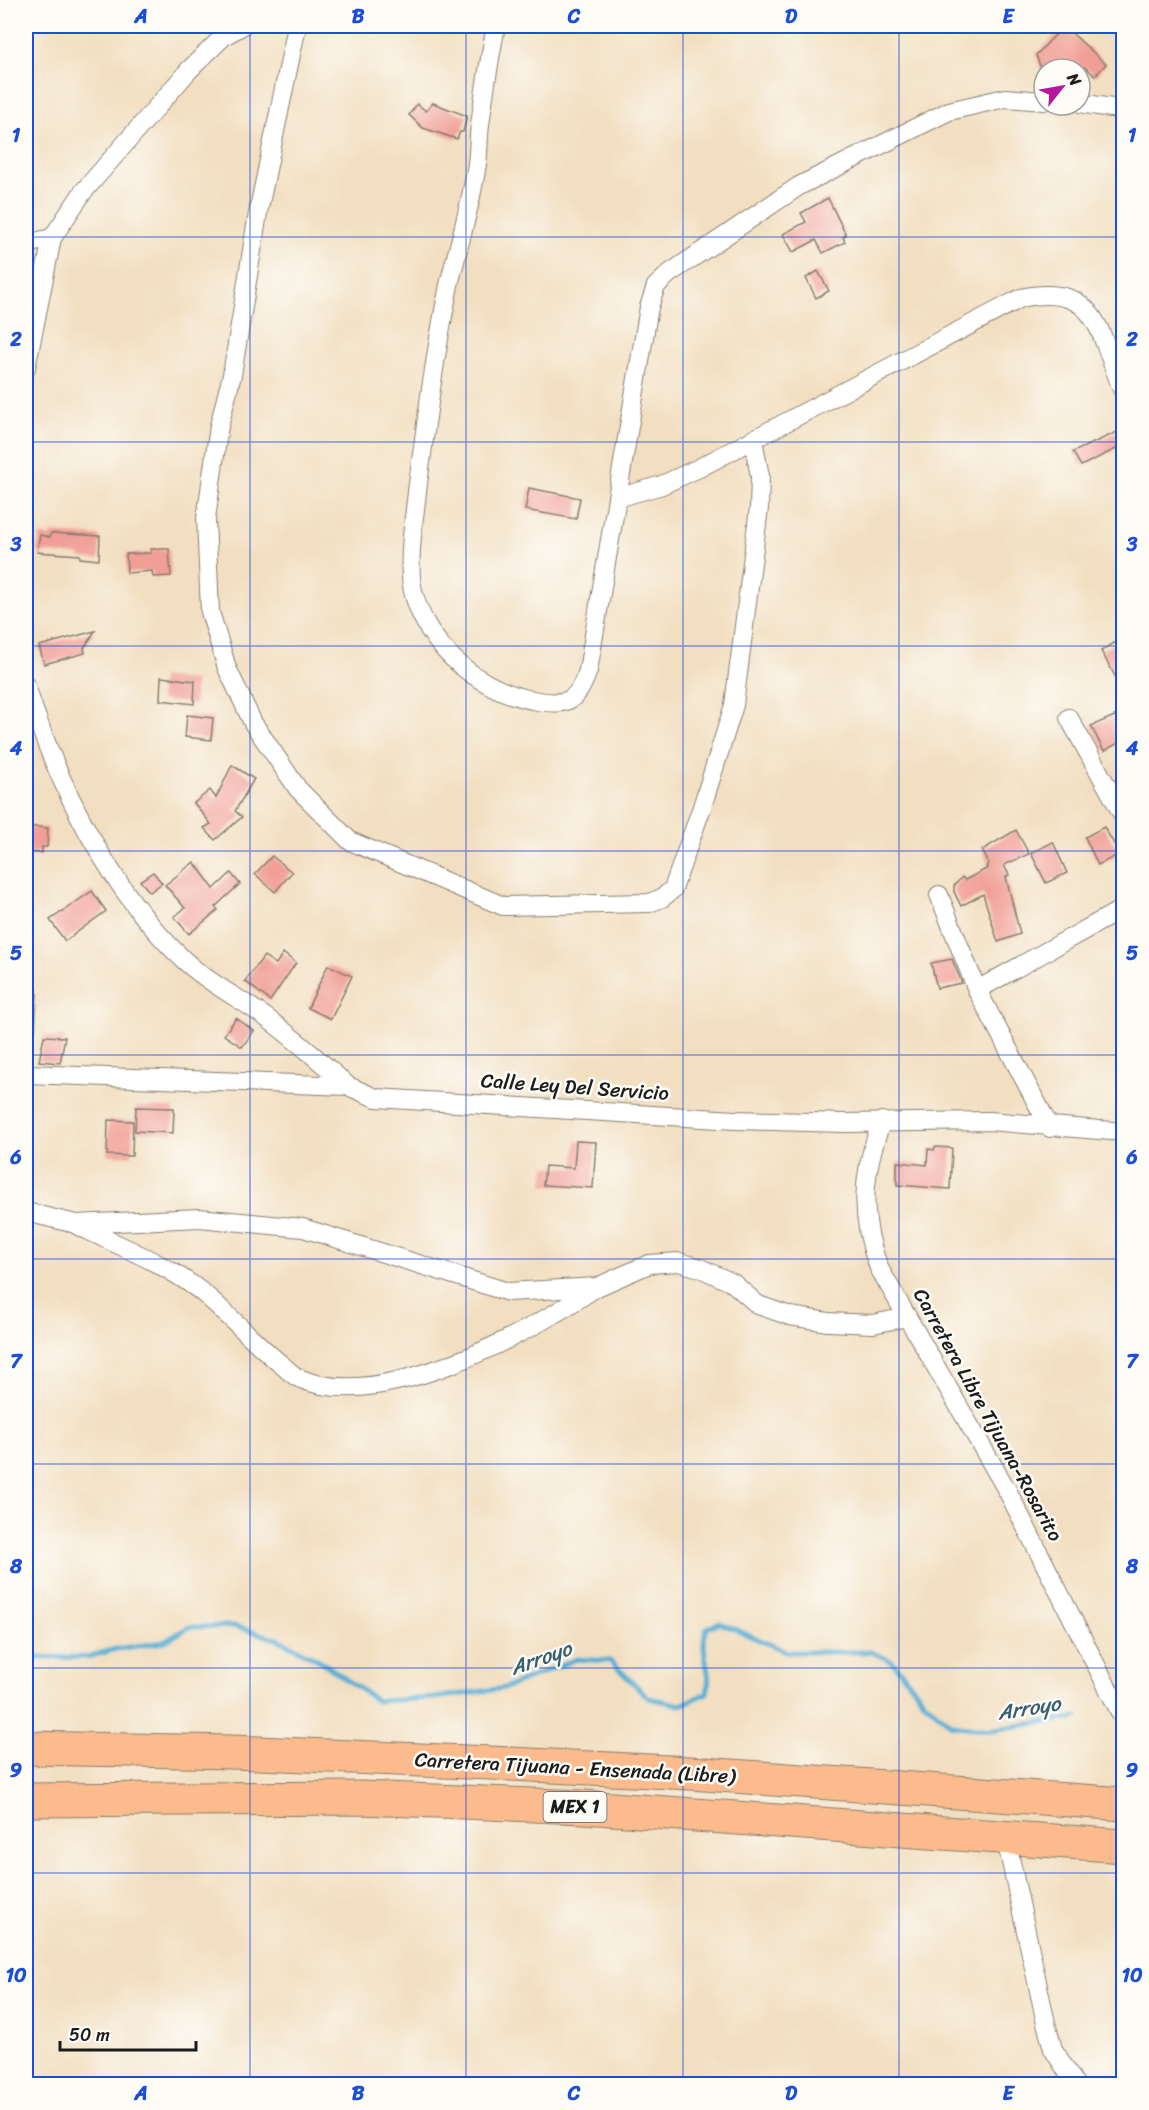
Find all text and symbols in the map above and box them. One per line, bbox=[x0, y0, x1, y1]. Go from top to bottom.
text: A bbox=[133, 0, 148, 34]
text: B bbox=[352, 0, 365, 34]
text: C bbox=[567, 0, 581, 34]
text: D bbox=[785, 0, 798, 34]
text: E bbox=[1002, 0, 1015, 34]
north arrow bbox=[1032, 57, 1092, 117]
text: N bbox=[1059, 66, 1090, 93]
text: 1 bbox=[12, 118, 21, 153]
text: 1 bbox=[1128, 118, 1137, 153]
text: 2 bbox=[9, 322, 22, 357]
text: 2 bbox=[1125, 322, 1138, 357]
text: 3 bbox=[10, 527, 22, 562]
text: 3 bbox=[1126, 527, 1138, 562]
text: 4 bbox=[9, 731, 23, 766]
text: 4 bbox=[1125, 731, 1139, 766]
text: 5 bbox=[10, 936, 22, 971]
text: 5 bbox=[1126, 936, 1138, 971]
street label: Calle Ley Del Servicio bbox=[480, 1063, 670, 1111]
text: 6 bbox=[9, 1140, 22, 1175]
text: 6 bbox=[1125, 1140, 1138, 1175]
street label: Carretera Libre Tijuana-Rosarito bbox=[903, 1282, 1073, 1548]
text: 7 bbox=[10, 1344, 23, 1379]
text: 7 bbox=[1126, 1344, 1139, 1379]
text: 8 bbox=[9, 1549, 23, 1584]
text: 8 bbox=[1125, 1549, 1139, 1584]
water label: Arroyo bbox=[504, 1629, 578, 1687]
water label: Arroyo bbox=[994, 1684, 1064, 1732]
street label: Carretera Tijuana - Ensenada (Libre) bbox=[414, 1742, 737, 1794]
text: 9 bbox=[10, 1753, 22, 1788]
text: 9 bbox=[1126, 1753, 1138, 1788]
road number: MEX 1 bbox=[544, 1792, 606, 1822]
text: 10 bbox=[5, 1958, 27, 1993]
text: 10 bbox=[1121, 1958, 1143, 1993]
scale bar bbox=[60, 2014, 196, 2052]
text: 50 m bbox=[69, 2019, 110, 2051]
text: A bbox=[133, 2076, 148, 2110]
text: B bbox=[352, 2076, 365, 2110]
text: C bbox=[567, 2076, 581, 2110]
text: D bbox=[785, 2076, 798, 2110]
text: E bbox=[1002, 2076, 1015, 2110]

